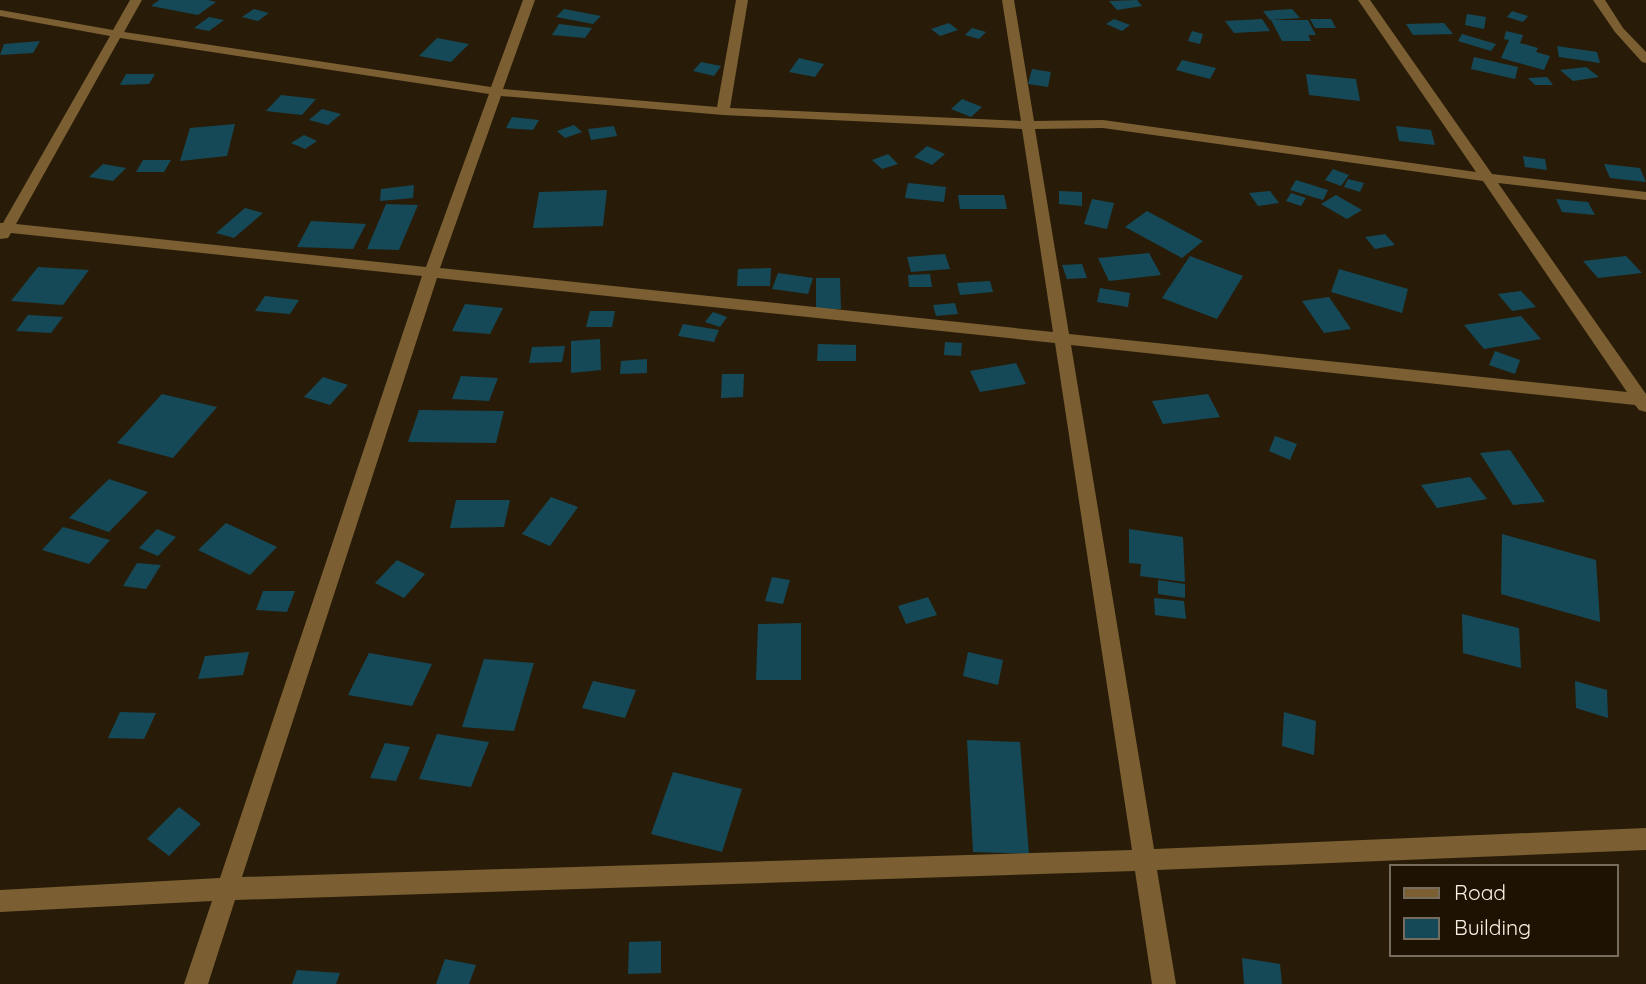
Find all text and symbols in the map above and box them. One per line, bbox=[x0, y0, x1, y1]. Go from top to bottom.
legend bbox=[1390, 865, 1618, 956]
text: Road bbox=[1454, 879, 1506, 905]
text: Building bbox=[1454, 914, 1531, 940]

